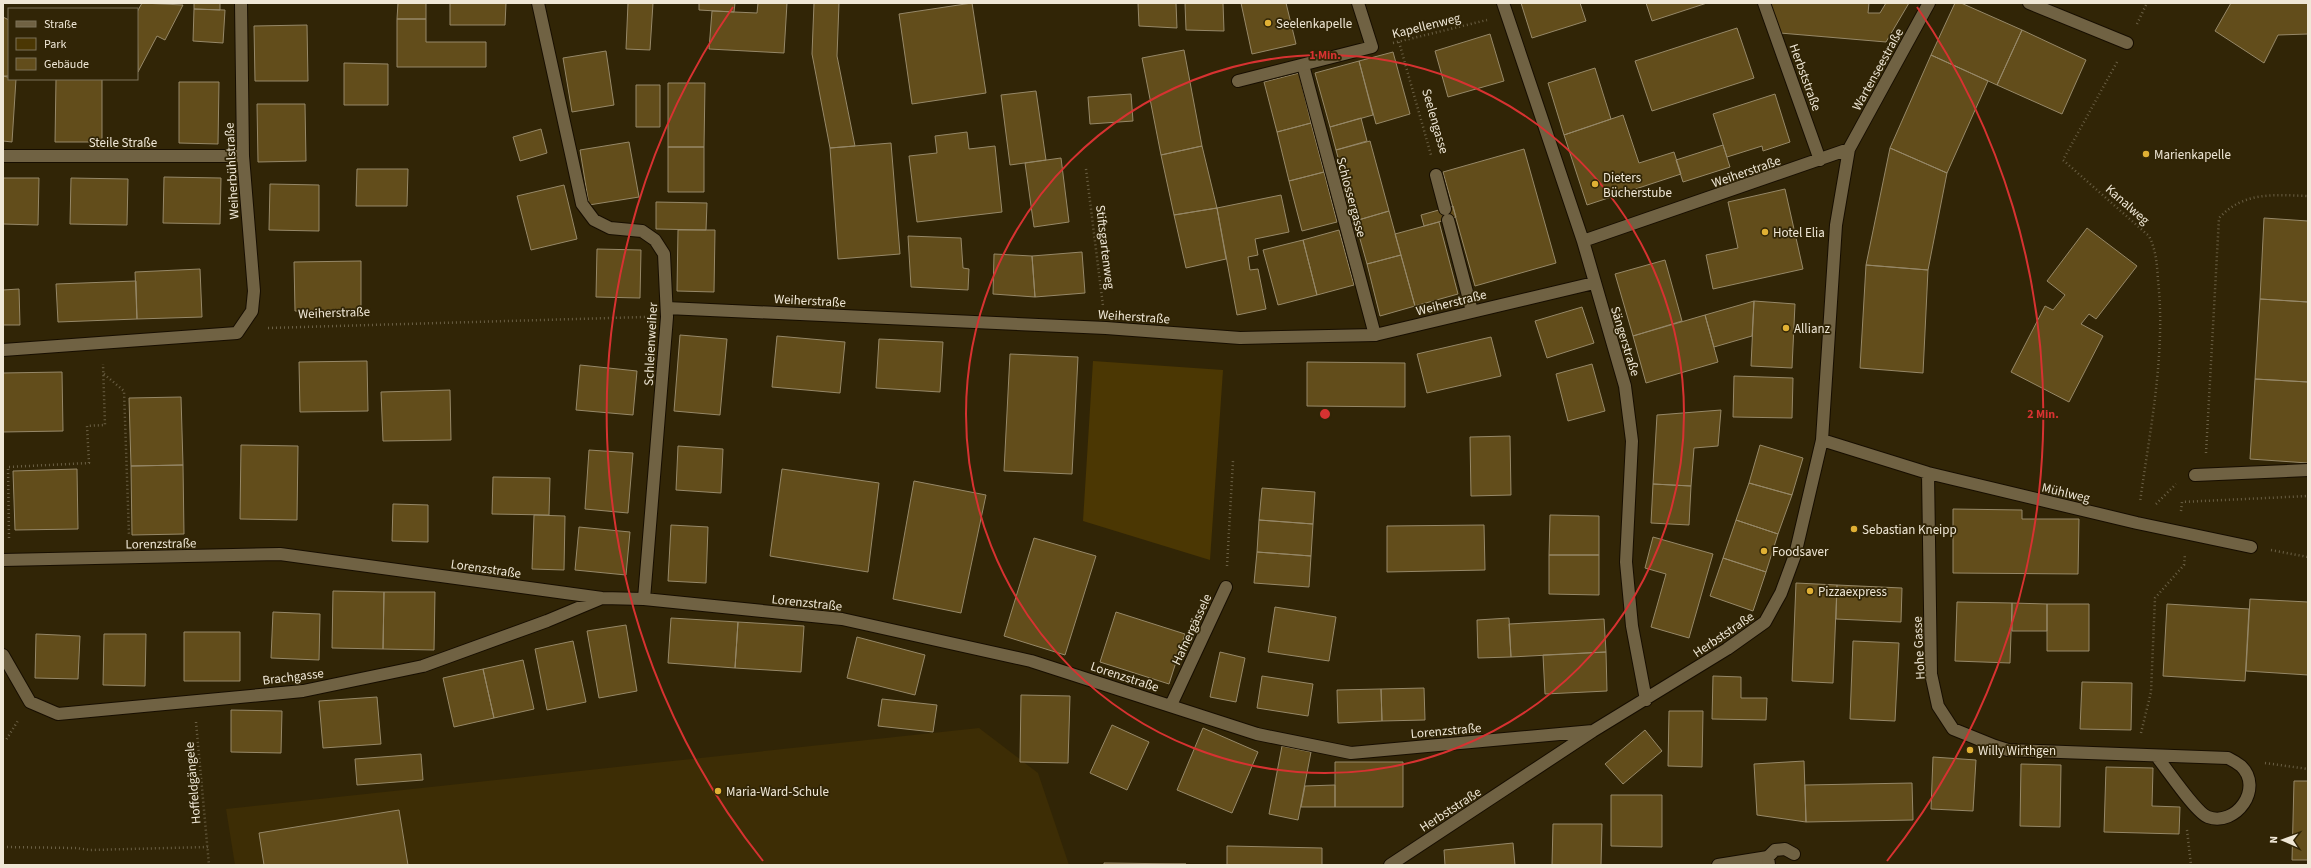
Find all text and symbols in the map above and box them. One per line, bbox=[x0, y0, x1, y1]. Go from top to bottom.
legend bbox=[8, 8, 138, 80]
street label: Kapellenweg bbox=[1390, 9, 1463, 43]
place label: Seelenkapelle bbox=[1276, 15, 1352, 33]
text: Straße bbox=[44, 16, 77, 33]
marker: Seelenkapelle bbox=[1263, 18, 1273, 28]
street label: Wartenseestraße bbox=[1848, 25, 1908, 114]
text: Park bbox=[44, 36, 66, 53]
street label: Herbststraße bbox=[1785, 41, 1826, 113]
text: 1 Min. bbox=[1309, 47, 1341, 64]
text: Gebäude bbox=[44, 56, 89, 73]
street label: Seelengasse bbox=[1417, 87, 1453, 156]
street label: Weiherbühlstraße bbox=[220, 122, 244, 220]
street label: Steile Straße bbox=[89, 134, 157, 152]
place label: Marienkapelle bbox=[2154, 146, 2231, 164]
marker: Marienkapelle bbox=[2141, 149, 2151, 159]
street label: Weiherstraße bbox=[1709, 152, 1783, 192]
street label: Schlossergasse bbox=[1332, 155, 1370, 239]
place label: Dieters Bücherstube bbox=[1603, 169, 1672, 202]
marker: Dieters Bücherstube bbox=[1590, 179, 1600, 189]
street label: Kanalweg bbox=[2101, 180, 2154, 229]
street label: Stiftsgartenweg bbox=[1091, 204, 1119, 291]
place label: Hotel Elia bbox=[1773, 224, 1825, 242]
marker: Hotel Elia bbox=[1760, 227, 1770, 237]
street label: Weiherstraße bbox=[1414, 286, 1488, 320]
street label: Weiherstraße bbox=[773, 290, 846, 312]
street label: Schleienweiher bbox=[640, 301, 662, 386]
street label: Weiherstraße bbox=[298, 303, 370, 323]
street label: Sängerstraße bbox=[1606, 304, 1644, 378]
street label: Weiherstraße bbox=[1097, 306, 1171, 328]
place label: Allianz bbox=[1794, 320, 1831, 338]
marker: Allianz bbox=[1781, 323, 1791, 333]
text: 2 Min. bbox=[2027, 406, 2059, 423]
centre of rings bbox=[1318, 407, 1332, 421]
street label: Mühlweg bbox=[2040, 479, 2092, 507]
place label: Sebastian Kneipp bbox=[1862, 521, 1957, 539]
marker: Sebastian Kneipp bbox=[1849, 524, 1859, 534]
street label: Lorenzstraße bbox=[125, 534, 197, 554]
place label: Foodsaver bbox=[1772, 543, 1829, 561]
marker: Foodsaver bbox=[1759, 546, 1769, 556]
street label: Lorenzstraße bbox=[449, 555, 522, 583]
place label: Pizzaexpress bbox=[1818, 583, 1888, 601]
marker: Pizzaexpress bbox=[1805, 586, 1815, 596]
street label: Lorenzstraße bbox=[771, 590, 843, 616]
street label: Hafnergässele bbox=[1168, 591, 1216, 668]
street label: Herbststraße bbox=[1689, 608, 1758, 662]
street label: Hohe Gasse bbox=[1908, 616, 1930, 680]
street label: Lorenzstraße bbox=[1088, 657, 1161, 696]
street label: Brachgasse bbox=[261, 664, 325, 690]
street label: Lorenzstraße bbox=[1410, 719, 1482, 743]
street label: Hoffeldgängele bbox=[180, 741, 206, 825]
place label: Willy Wirthgen bbox=[1978, 742, 2056, 760]
marker: Willy Wirthgen bbox=[1965, 745, 1975, 755]
place label: Maria-Ward-Schule bbox=[726, 783, 829, 801]
street label: Herbststraße bbox=[1416, 783, 1485, 837]
marker: Maria-Ward-Schule bbox=[713, 786, 723, 796]
north arrow bbox=[2263, 820, 2303, 860]
text: N bbox=[2266, 836, 2281, 844]

